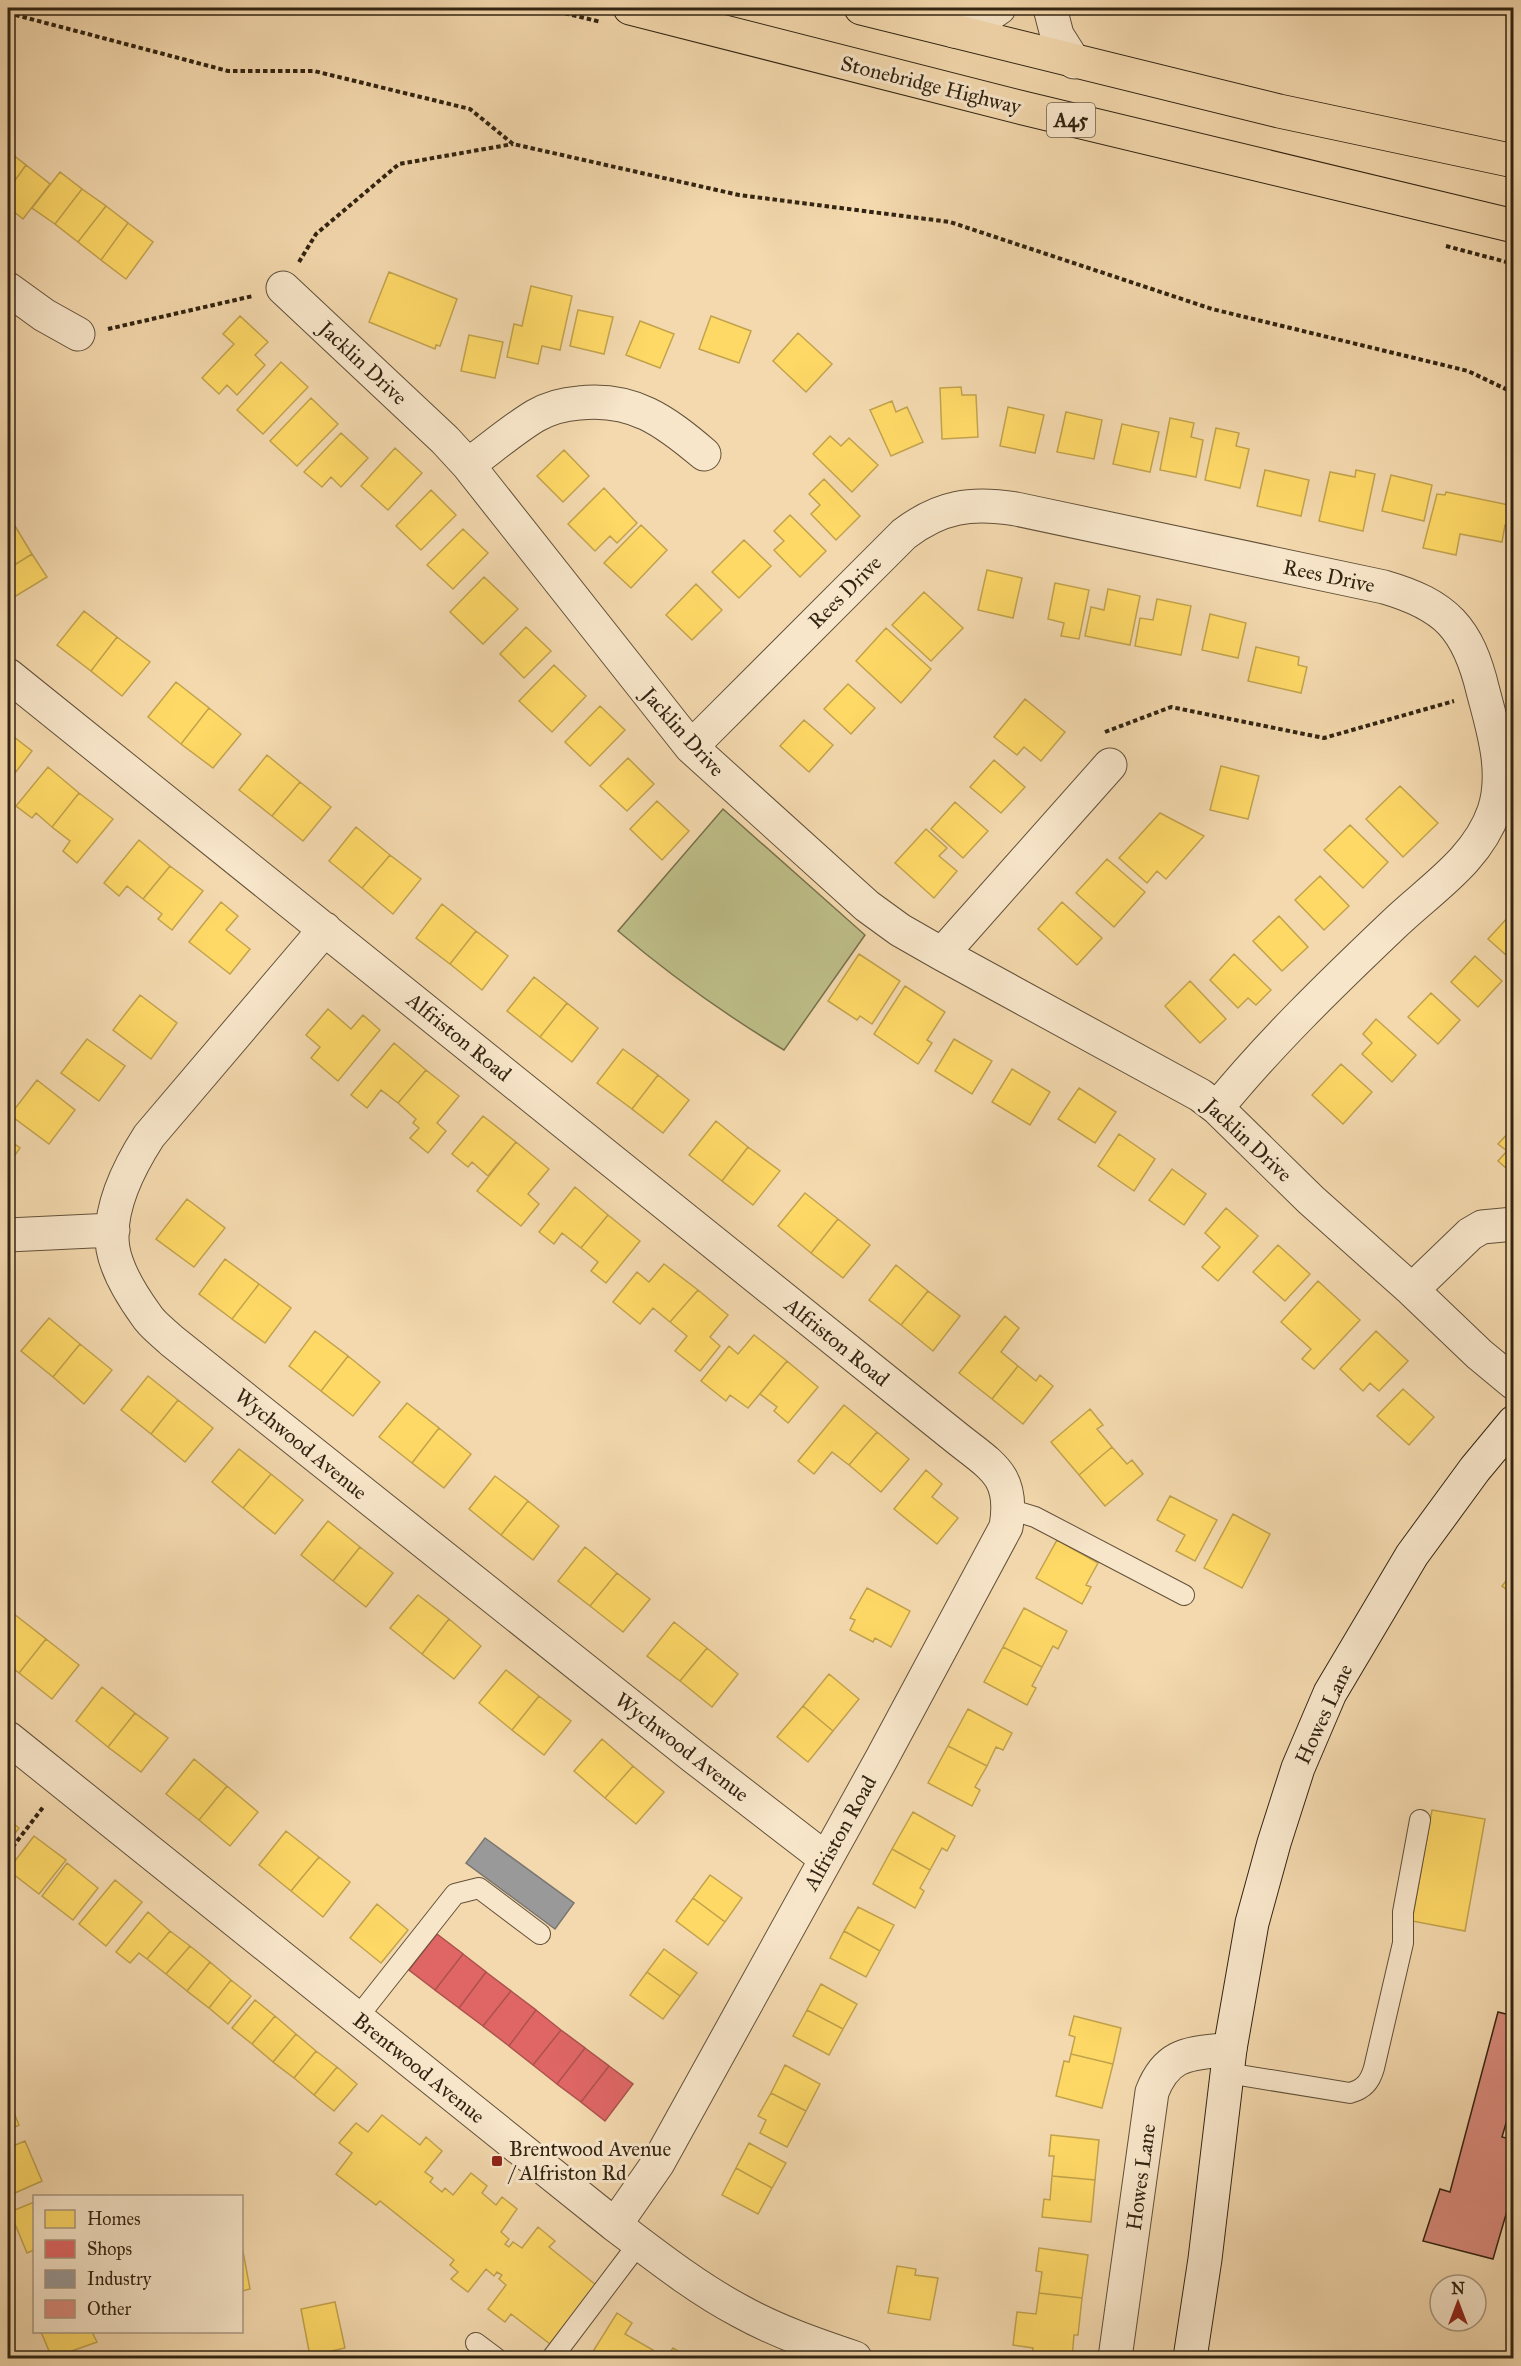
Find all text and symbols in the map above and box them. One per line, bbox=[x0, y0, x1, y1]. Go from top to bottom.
street label: Stonebridge Highway bbox=[838, 50, 1025, 120]
road number: A45 bbox=[1047, 103, 1095, 137]
street label: Jacklin Drive bbox=[312, 314, 413, 411]
street label: Rees Drive bbox=[803, 550, 887, 634]
street label: Rees Drive bbox=[1281, 554, 1377, 598]
street label: Jacklin Drive bbox=[635, 680, 730, 782]
street label: Alfriston Road bbox=[401, 986, 517, 1087]
street label: Jacklin Drive bbox=[1197, 1091, 1298, 1188]
street label: Alfriston Road bbox=[779, 1291, 895, 1392]
street label: Wychwood Avenue bbox=[230, 1383, 373, 1506]
street label: Howes Lane bbox=[1289, 1660, 1359, 1768]
street label: Wychwood Avenue bbox=[610, 1687, 754, 1808]
street label: Alfriston Road bbox=[797, 1771, 882, 1896]
street label: Brentwood Avenue bbox=[348, 2007, 490, 2129]
street label: Howes Lane bbox=[1121, 2122, 1161, 2232]
place label: Brentwood Avenue / Alfriston Rd bbox=[507, 2136, 671, 2186]
marker: Brentwood Avenue / Alfriston Rd bbox=[490, 2154, 504, 2168]
legend bbox=[33, 2195, 243, 2333]
text: Homes bbox=[87, 2208, 141, 2230]
text: Shops bbox=[87, 2238, 132, 2260]
text: Industry bbox=[87, 2268, 152, 2290]
north arrow bbox=[1428, 2273, 1488, 2333]
text: N bbox=[1451, 2279, 1465, 2298]
text: Other bbox=[87, 2298, 132, 2320]

